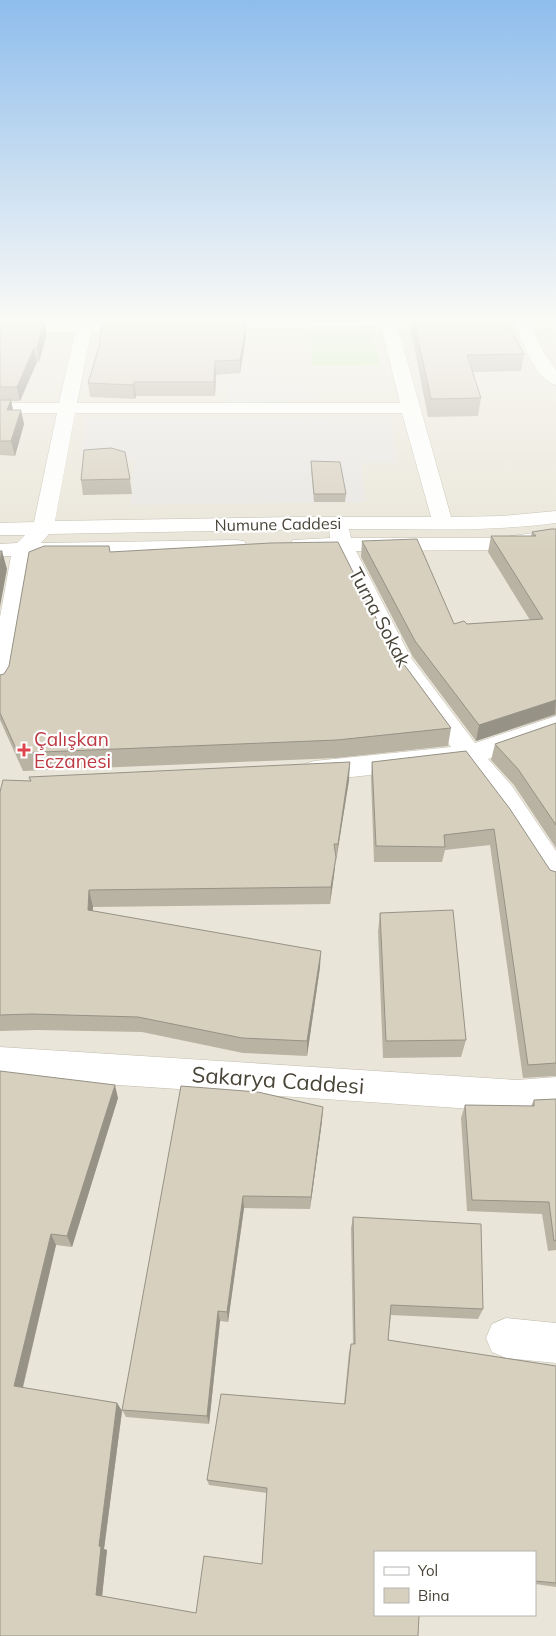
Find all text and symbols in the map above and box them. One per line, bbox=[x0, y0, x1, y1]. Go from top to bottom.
street label: Numune Caddesi bbox=[215, 513, 341, 535]
street label: Turna Sokak bbox=[344, 563, 416, 671]
place label: Çalışkan Eczanesi bbox=[34, 727, 111, 773]
marker: Çalışkan Eczanesi bbox=[18, 744, 30, 756]
street label: Sakarya Caddesi bbox=[191, 1060, 365, 1100]
legend bbox=[374, 1551, 536, 1616]
text: Yol bbox=[417, 1561, 438, 1580]
text: Bina bbox=[418, 1586, 450, 1605]

